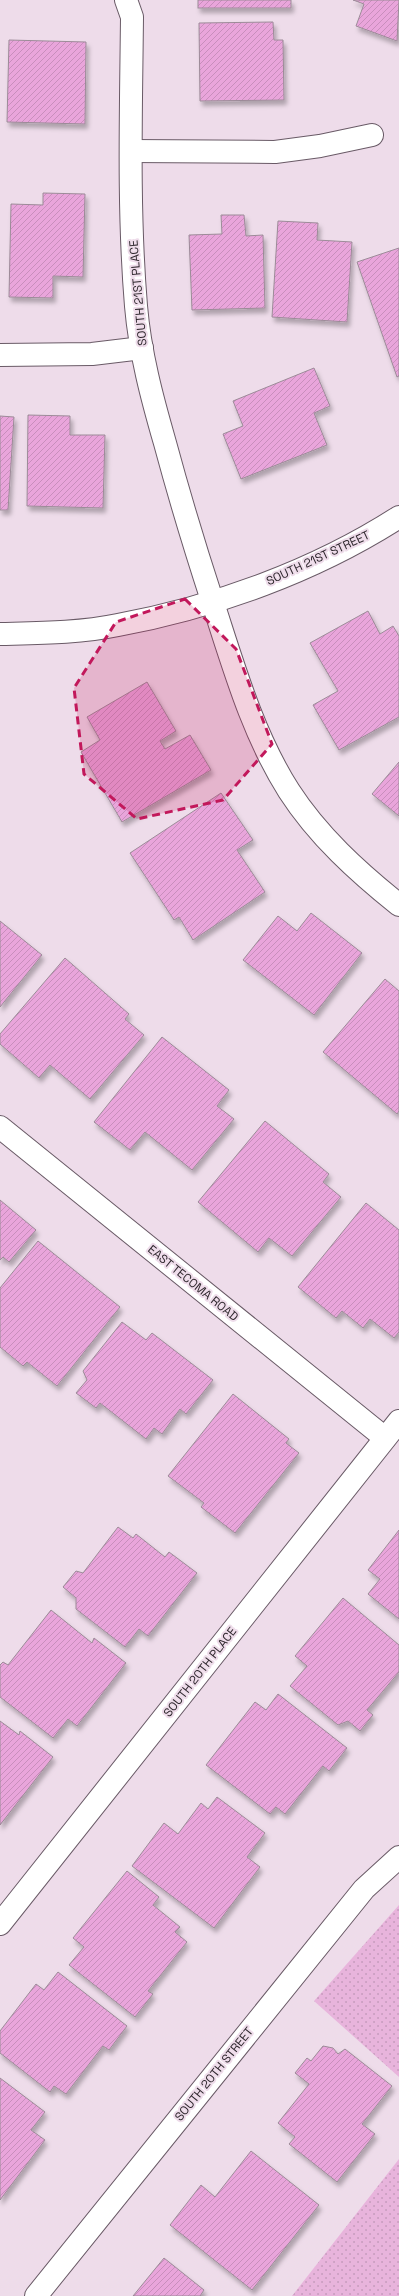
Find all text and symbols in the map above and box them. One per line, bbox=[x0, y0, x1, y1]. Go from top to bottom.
street label: SOUTH 21ST PLACE bbox=[125, 239, 151, 347]
street label: SOUTH 21ST STREET bbox=[264, 527, 372, 589]
street label: EAST TECOMA ROAD bbox=[144, 1241, 242, 1325]
street label: SOUTH 20TH PLACE bbox=[160, 1624, 240, 1720]
street label: SOUTH 20TH STREET bbox=[171, 2024, 257, 2124]

